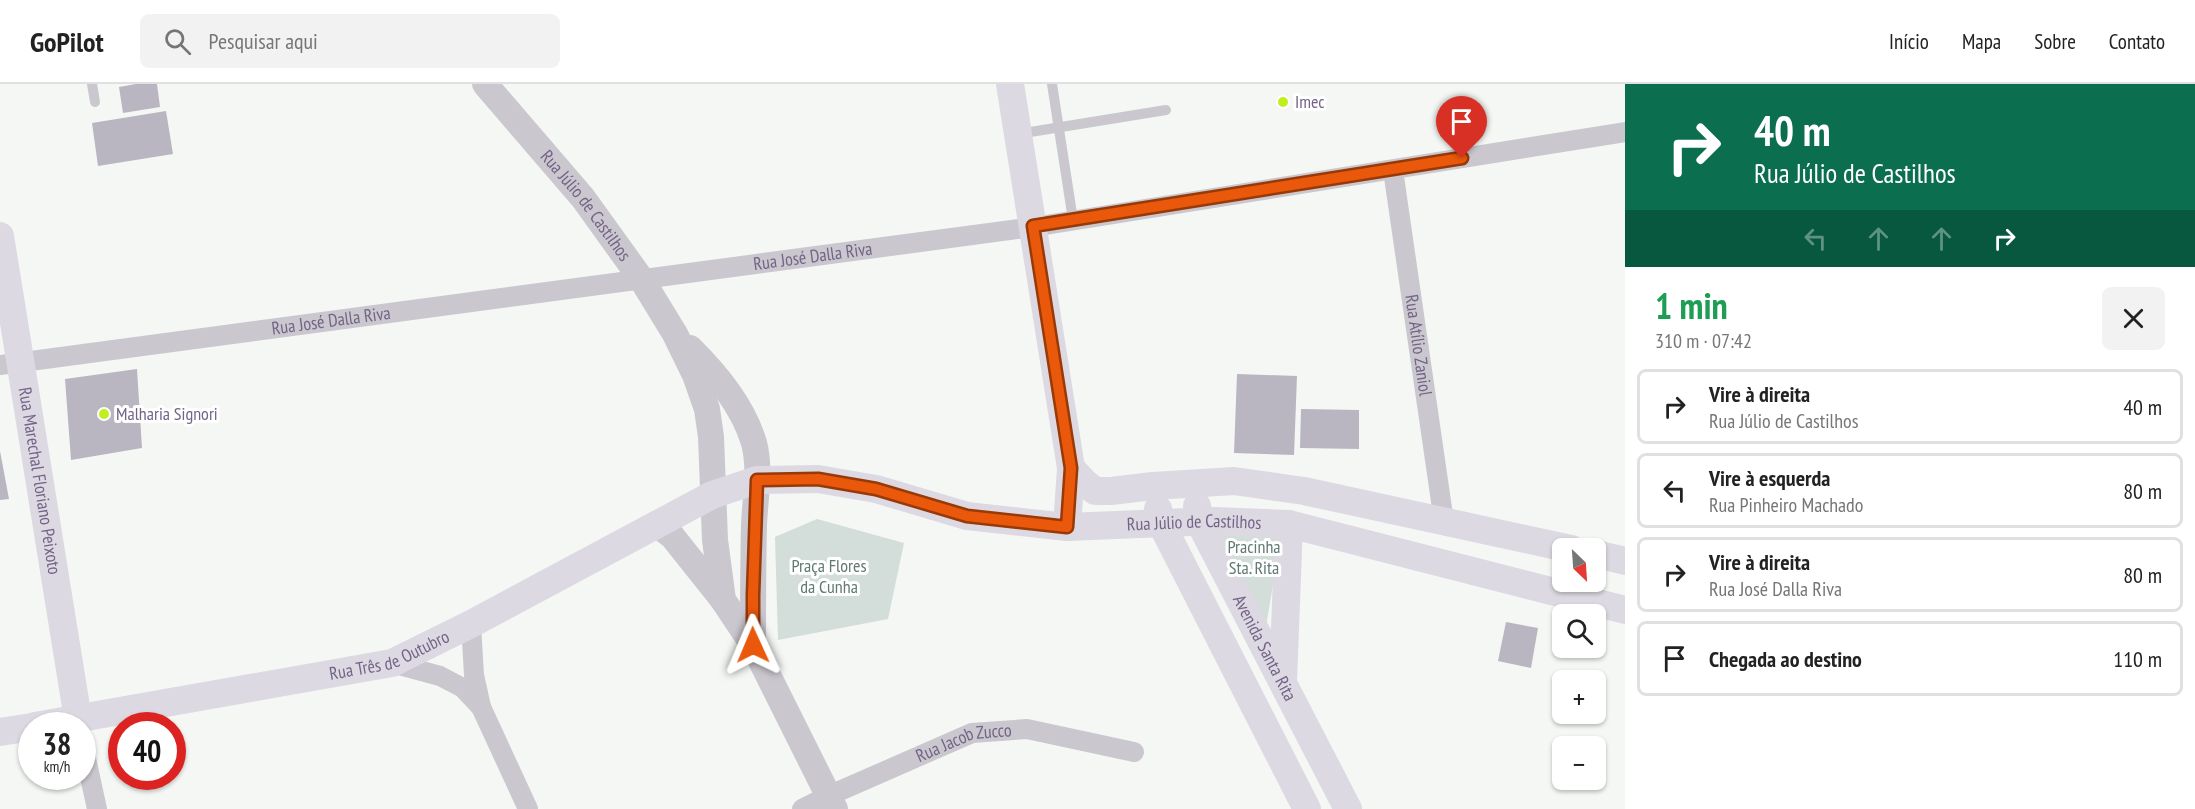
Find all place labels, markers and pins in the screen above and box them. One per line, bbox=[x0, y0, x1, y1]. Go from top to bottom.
place label: Imec bbox=[1295, 90, 1325, 113]
marker: Imec bbox=[1276, 95, 1290, 109]
pin bbox=[1436, 96, 1487, 158]
place label: Malharia Signori bbox=[116, 402, 218, 425]
marker: Malharia Signori bbox=[97, 407, 111, 421]

